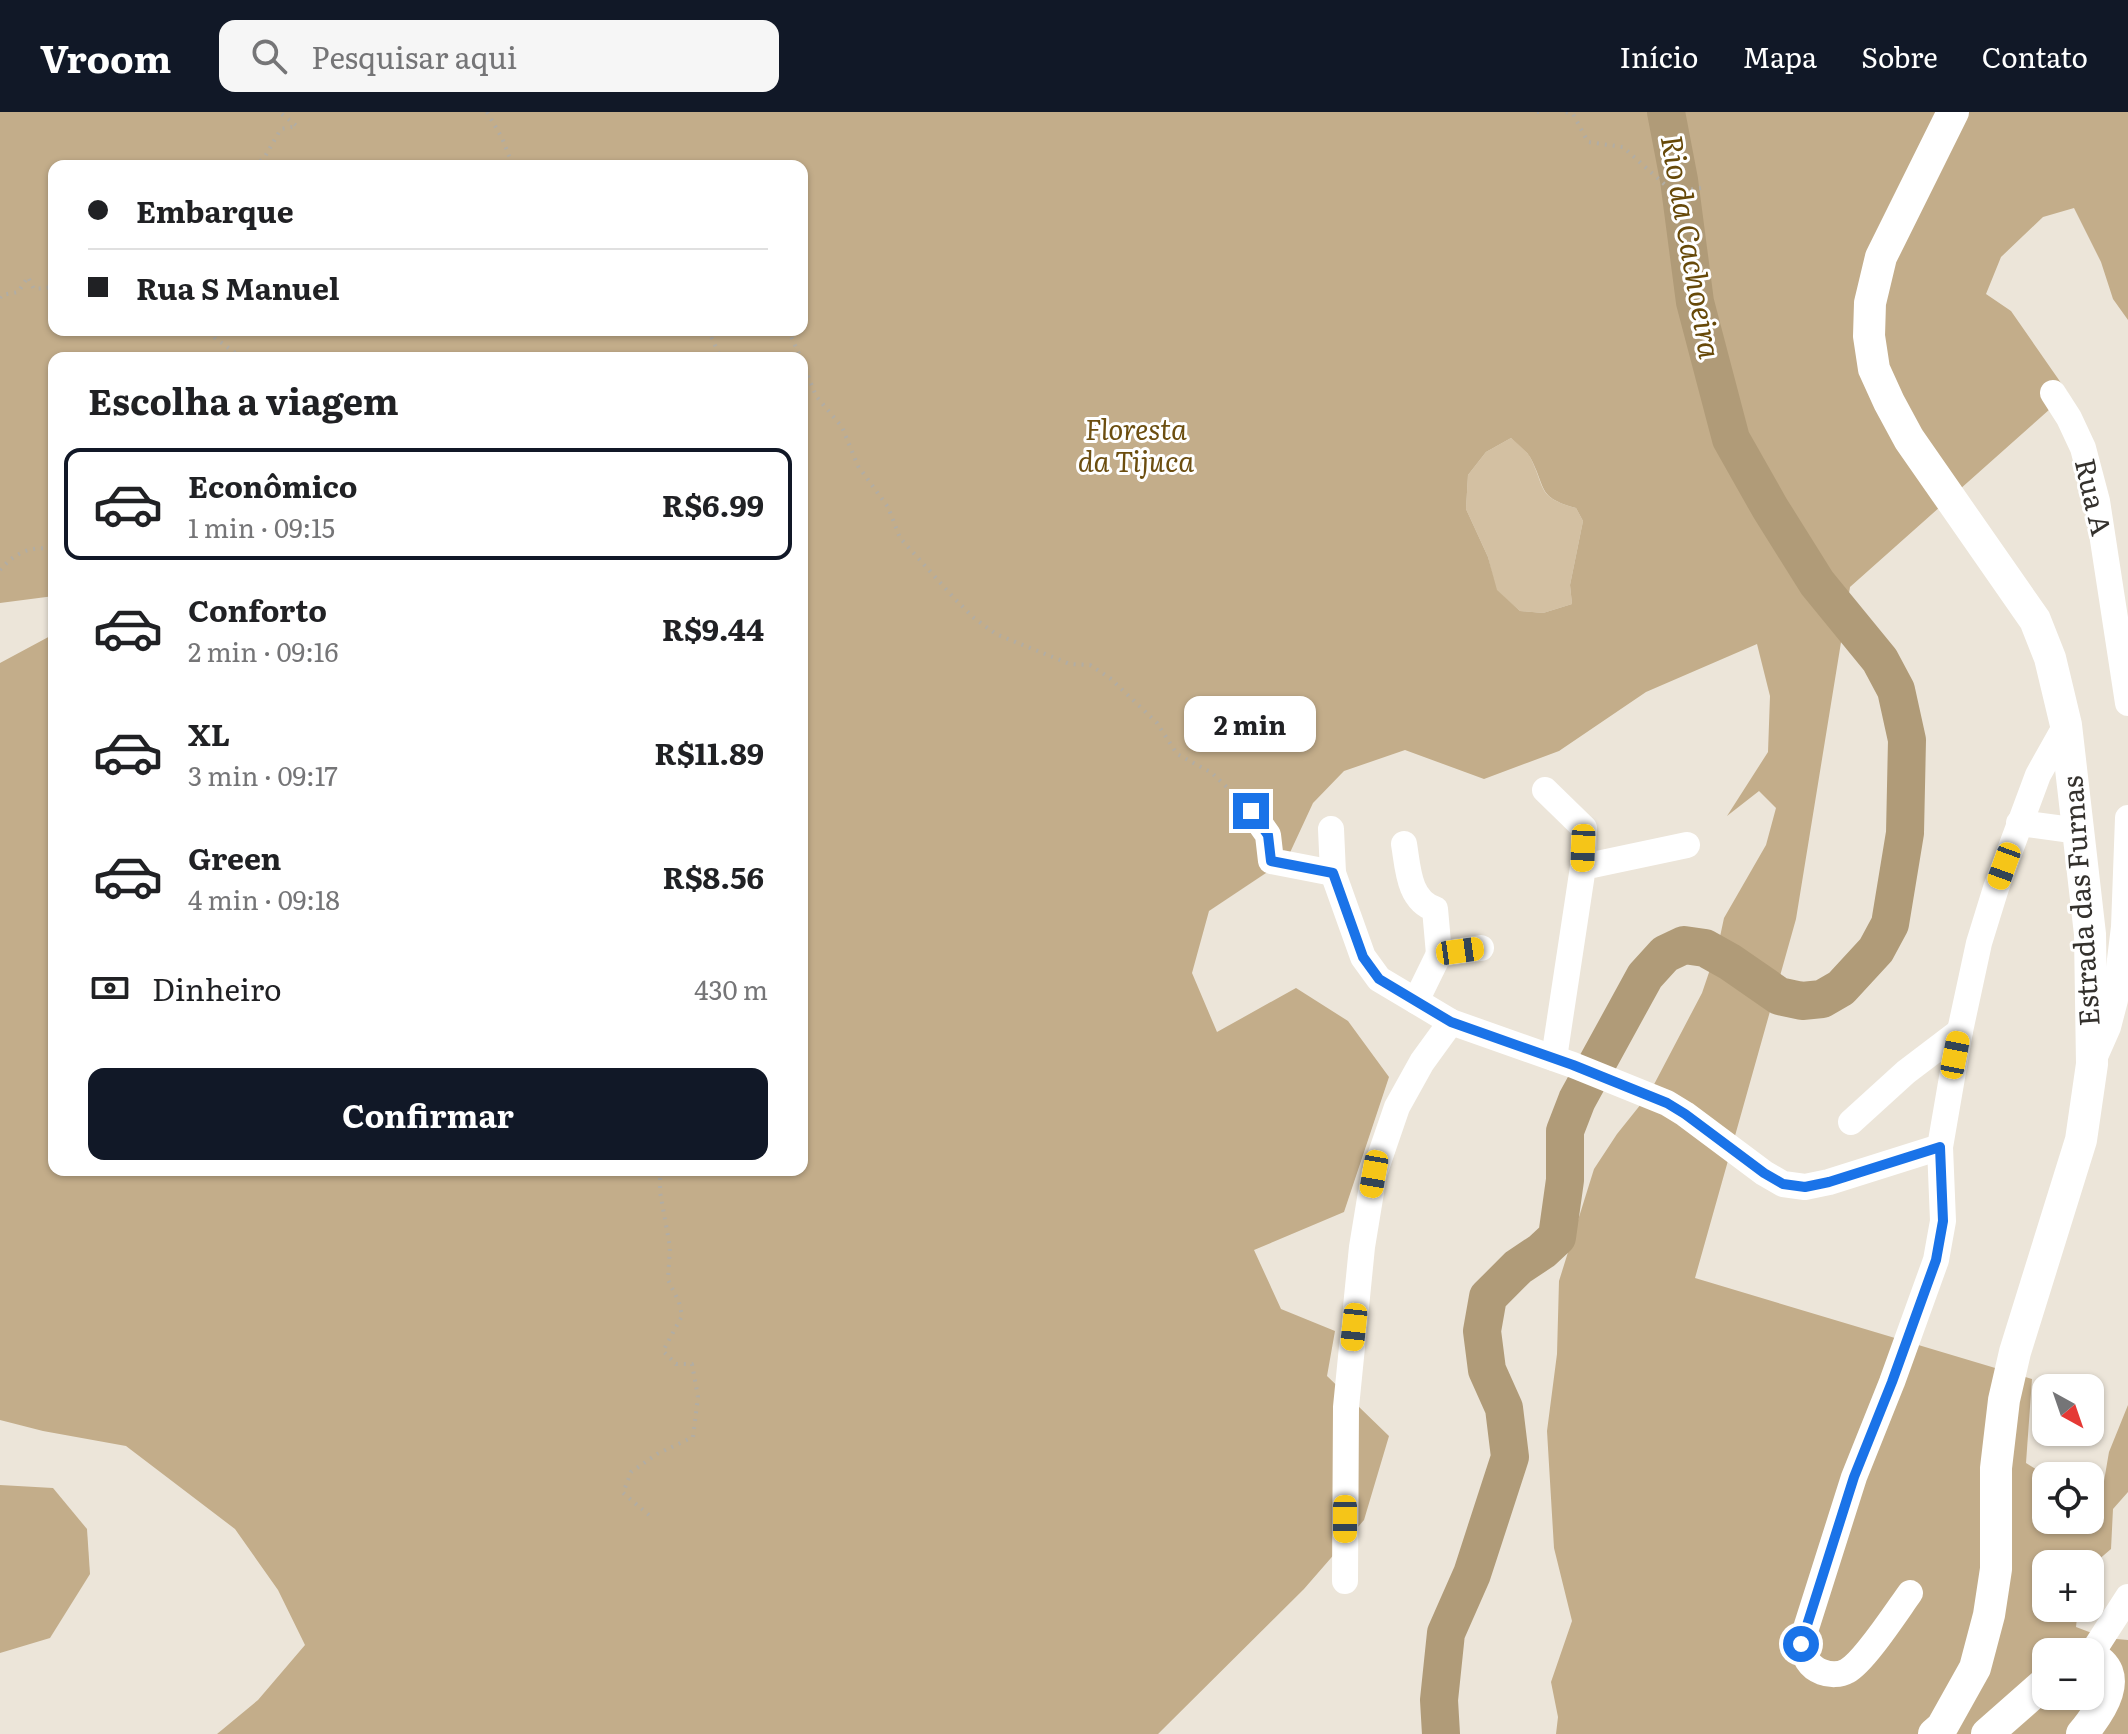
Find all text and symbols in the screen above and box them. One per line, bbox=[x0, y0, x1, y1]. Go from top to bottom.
search box bbox=[219, 20, 779, 92]
text: Vroom bbox=[40, 28, 171, 85]
icon: search bbox=[247, 34, 291, 78]
text: Pesquisar aqui bbox=[311, 34, 517, 78]
text: Início bbox=[1619, 35, 1698, 77]
text: Mapa bbox=[1742, 35, 1817, 77]
text: Sobre bbox=[1861, 35, 1938, 77]
text: Contato bbox=[1982, 35, 2088, 77]
water label: Rio da Cachoeira bbox=[1652, 131, 1734, 362]
text: Embarque bbox=[136, 188, 294, 232]
text: Rua S Manuel bbox=[136, 265, 340, 309]
text: Escolha a viagem bbox=[88, 373, 399, 426]
park label: Floresta da Tijuca bbox=[1078, 407, 1194, 481]
street label: Rua A bbox=[2066, 454, 2124, 540]
text: Econômico bbox=[188, 463, 357, 507]
icon: car bbox=[92, 468, 164, 540]
text: R$6.99 bbox=[662, 482, 764, 526]
text: 1 min · 09:15 bbox=[188, 507, 335, 546]
text: Conforto bbox=[188, 587, 327, 631]
icon: car bbox=[92, 592, 164, 664]
text: R$9.44 bbox=[662, 606, 764, 650]
text: 2 min · 09:16 bbox=[188, 631, 338, 670]
callout: 2 min bbox=[1185, 695, 1317, 751]
text: 2 min bbox=[1214, 704, 1286, 743]
text: XL bbox=[188, 711, 230, 755]
icon: car bbox=[92, 716, 164, 788]
text: R$11.89 bbox=[654, 730, 764, 774]
text: 3 min · 09:17 bbox=[188, 755, 338, 794]
street label: Estrada das Furnas bbox=[2049, 775, 2109, 1028]
route end bbox=[1233, 793, 1269, 829]
car bbox=[1570, 824, 1596, 872]
text: Green bbox=[188, 835, 281, 879]
car bbox=[1985, 839, 2023, 893]
icon: car bbox=[92, 840, 164, 912]
text: R$8.56 bbox=[662, 854, 764, 898]
text: 4 min · 09:18 bbox=[188, 879, 340, 918]
car bbox=[1435, 936, 1485, 966]
icon: cash bbox=[88, 966, 132, 1010]
text: Dinheiro bbox=[152, 966, 282, 1010]
text: 430 m bbox=[694, 969, 768, 1008]
car bbox=[1939, 1029, 1971, 1081]
button: Confirmar bbox=[88, 1068, 768, 1160]
car bbox=[1358, 1148, 1390, 1200]
car bbox=[1340, 1302, 1368, 1352]
north arrow bbox=[2032, 1374, 2104, 1446]
map controls bbox=[2032, 1374, 2104, 1710]
button: locate bbox=[2032, 1462, 2104, 1534]
car bbox=[1333, 1495, 1357, 1543]
button: + bbox=[2032, 1550, 2104, 1622]
route start bbox=[1783, 1626, 1819, 1662]
button: − bbox=[2032, 1638, 2104, 1710]

